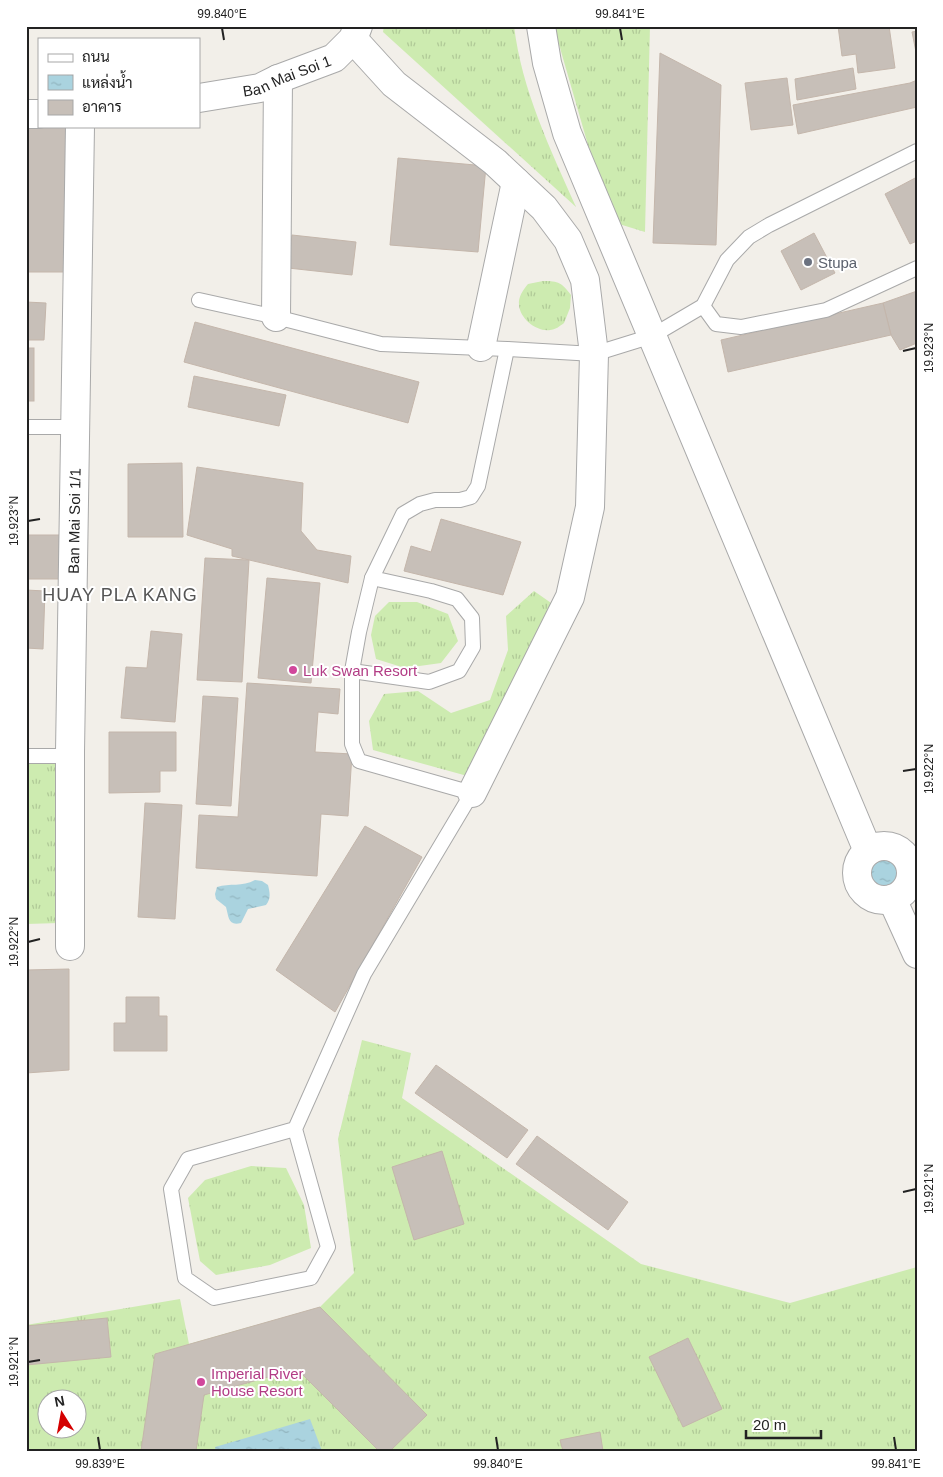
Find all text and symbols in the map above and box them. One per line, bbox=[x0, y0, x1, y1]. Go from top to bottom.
text: 99.840°E bbox=[197, 7, 247, 21]
text: 99.841°E bbox=[595, 7, 645, 21]
legend bbox=[38, 38, 200, 128]
text: ถนน bbox=[82, 48, 110, 65]
street label: Ban Mai Soi 1 bbox=[241, 51, 333, 99]
text: แหล่งน้ำ bbox=[82, 70, 133, 91]
text: อาคาร bbox=[82, 98, 122, 115]
place label: Stupa bbox=[818, 254, 858, 271]
marker: Stupa bbox=[802, 256, 814, 268]
text: 19.923°N bbox=[922, 323, 936, 373]
street label: Ban Mai Soi 1/1 bbox=[64, 468, 83, 574]
text: 19.923°N bbox=[7, 496, 21, 546]
district label: HUAY PLA KANG bbox=[42, 585, 198, 605]
place label: Luk Swan Resort bbox=[303, 662, 418, 679]
marker: Luk Swan Resort bbox=[287, 664, 299, 676]
text: 19.922°N bbox=[922, 744, 936, 794]
text: 19.922°N bbox=[7, 917, 21, 967]
text: 19.921°N bbox=[922, 1164, 936, 1214]
text: 19.921°N bbox=[7, 1337, 21, 1387]
place label: Imperial River House Resort bbox=[211, 1365, 304, 1399]
marker: Imperial River House Resort bbox=[195, 1376, 207, 1388]
north arrow bbox=[38, 1390, 88, 1440]
text: N bbox=[53, 1392, 66, 1410]
scale bar bbox=[746, 1407, 820, 1439]
text: 20 m bbox=[753, 1416, 786, 1433]
text: 99.839°E bbox=[75, 1457, 125, 1471]
text: 99.840°E bbox=[473, 1457, 523, 1471]
text: 99.841°E bbox=[871, 1457, 921, 1471]

